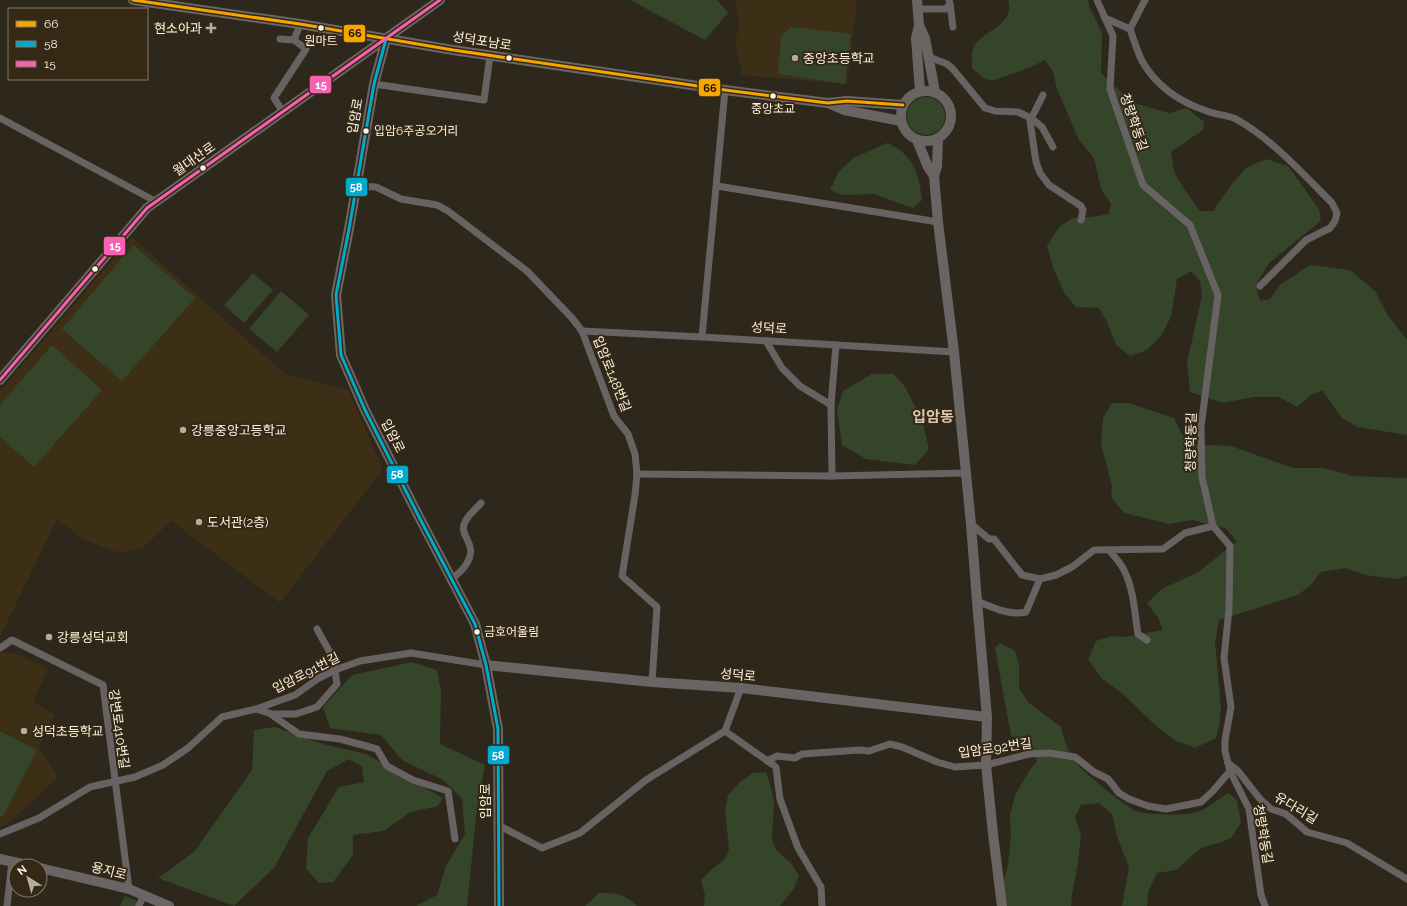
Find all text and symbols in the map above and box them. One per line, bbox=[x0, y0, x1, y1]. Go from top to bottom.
legend bbox=[8, 8, 148, 80]
text: 66 bbox=[44, 17, 58, 31]
place label: 현소아과 bbox=[154, 21, 202, 36]
marker: 현소아과 bbox=[205, 22, 217, 34]
marker: 원마트 bbox=[316, 23, 326, 33]
line badge: 66 bbox=[343, 24, 366, 43]
text: 66 bbox=[348, 27, 362, 40]
street label: 성덕포남로 bbox=[451, 29, 513, 53]
place label: 원마트 bbox=[304, 34, 338, 48]
text: 58 bbox=[44, 37, 58, 51]
place label: 중앙초등학교 bbox=[803, 51, 875, 66]
unlabelled marker bbox=[504, 53, 514, 63]
marker: 중앙초등학교 bbox=[790, 53, 800, 63]
text: 15 bbox=[44, 57, 56, 71]
line badge: 15 bbox=[309, 75, 332, 94]
line badge: 66 bbox=[698, 78, 721, 97]
text: 15 bbox=[315, 79, 327, 92]
text: 66 bbox=[703, 82, 717, 95]
marker: 중앙초교 bbox=[768, 91, 778, 101]
street label: 청량학동길 bbox=[1117, 91, 1151, 153]
street label: 입암로 bbox=[344, 97, 366, 135]
place label: 중앙초교 bbox=[751, 102, 795, 116]
place label: 입암6주공오거리 bbox=[374, 124, 459, 138]
marker: 입암6주공오거리 bbox=[361, 126, 371, 136]
street label: 월대산로 bbox=[170, 139, 218, 179]
unlabelled marker bbox=[198, 163, 208, 173]
line badge: 58 bbox=[345, 177, 368, 197]
text: 58 bbox=[350, 181, 363, 194]
line badge: 15 bbox=[103, 236, 126, 256]
text: 15 bbox=[109, 240, 121, 253]
unlabelled marker bbox=[90, 264, 100, 274]
street label: 성덕로 bbox=[751, 320, 787, 336]
street label: 입암로148번길 bbox=[590, 334, 634, 414]
district label: 입암동 bbox=[912, 408, 954, 426]
street label: 청량학동길 bbox=[1183, 412, 1199, 472]
street label: 입암로 bbox=[378, 417, 408, 455]
place label: 강릉중앙고등학교 bbox=[191, 423, 287, 438]
marker: 강릉중앙고등학교 bbox=[178, 425, 188, 435]
line badge: 58 bbox=[386, 465, 409, 484]
text: 58 bbox=[391, 468, 404, 481]
place label: 도서관(2층) bbox=[207, 515, 269, 530]
marker: 도서관(2층) bbox=[194, 517, 204, 527]
place label: 금호어울림 bbox=[484, 625, 539, 639]
marker: 금호어울림 bbox=[472, 627, 482, 637]
place label: 강릉성덕교회 bbox=[57, 630, 129, 645]
marker: 강릉성덕교회 bbox=[44, 632, 54, 642]
street label: 입암로91번길 bbox=[270, 650, 342, 696]
street label: 성덕로 bbox=[719, 666, 757, 684]
street label: 강변로410번길 bbox=[106, 688, 132, 770]
place label: 성덕초등학교 bbox=[32, 724, 104, 739]
marker: 성덕초등학교 bbox=[19, 726, 29, 736]
street label: 입암로92번길 bbox=[957, 735, 1033, 761]
line badge: 58 bbox=[487, 745, 510, 765]
text: 58 bbox=[492, 749, 505, 762]
street label: 입암로 bbox=[478, 783, 493, 819]
street label: 유다리길 bbox=[1272, 789, 1320, 827]
street label: 청량학동길 bbox=[1250, 803, 1276, 865]
north arrow bbox=[8, 858, 48, 898]
street label: 용지로 bbox=[90, 859, 128, 883]
text: N bbox=[15, 863, 30, 878]

